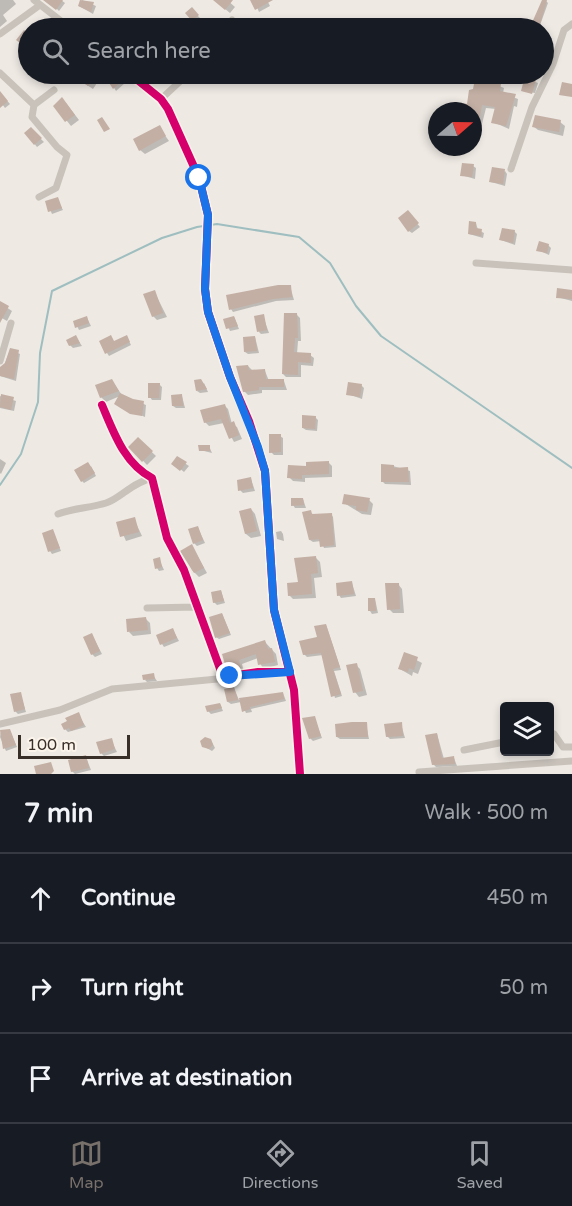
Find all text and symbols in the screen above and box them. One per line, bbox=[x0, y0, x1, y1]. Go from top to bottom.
search box bbox=[18, 18, 554, 84]
icon: search bbox=[39, 35, 72, 68]
text: Search here bbox=[87, 38, 211, 64]
north arrow bbox=[428, 102, 482, 156]
route start bbox=[185, 164, 211, 190]
route end bbox=[216, 662, 242, 688]
map controls bbox=[500, 702, 554, 756]
button: layers bbox=[500, 702, 554, 756]
scale bar bbox=[18, 732, 130, 760]
text: 100 m bbox=[27, 735, 76, 755]
text: 7 min bbox=[24, 798, 93, 829]
text: Walk · 500 m bbox=[425, 801, 548, 825]
icon: ahead bbox=[24, 882, 57, 915]
text: Continue bbox=[81, 885, 176, 911]
text: 450 m bbox=[487, 886, 548, 910]
icon: right bbox=[24, 972, 57, 1005]
text: Turn right bbox=[81, 975, 183, 1001]
text: 50 m bbox=[499, 976, 548, 1000]
icon: arrive bbox=[24, 1062, 57, 1095]
text: Arrive at destination bbox=[81, 1065, 292, 1091]
tab: Map bbox=[69, 1137, 104, 1193]
tab: Directions bbox=[242, 1137, 318, 1193]
tab: Saved bbox=[457, 1137, 503, 1193]

